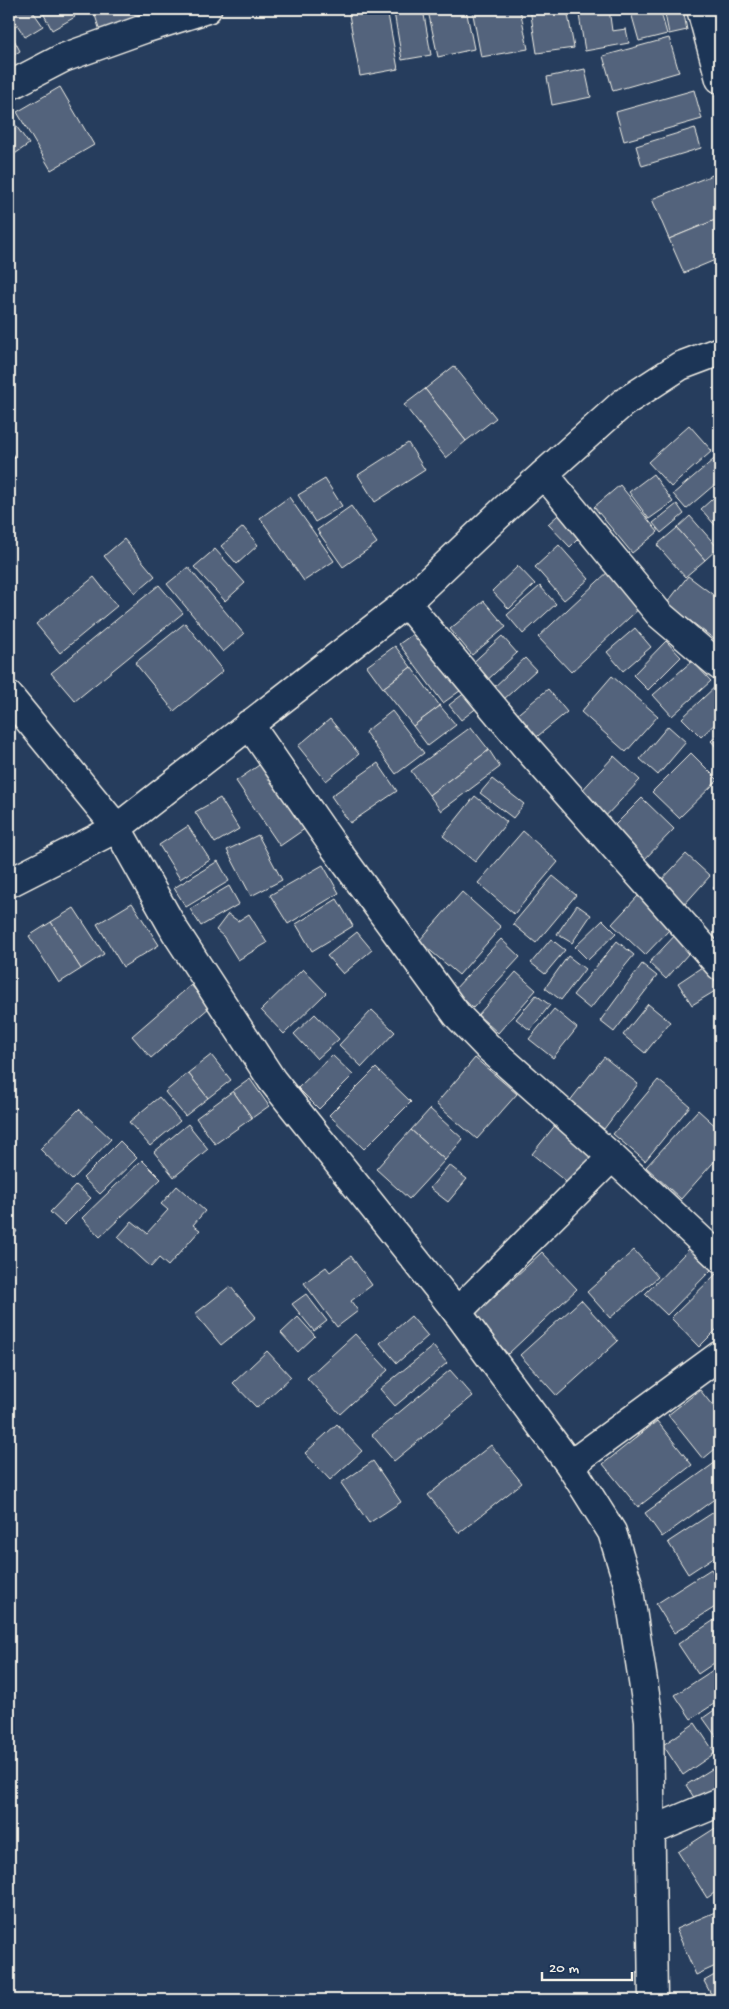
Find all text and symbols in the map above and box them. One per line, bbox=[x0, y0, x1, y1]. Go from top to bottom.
scale bar bbox=[542, 1949, 632, 1981]
text: 20 m bbox=[549, 1960, 579, 1978]

